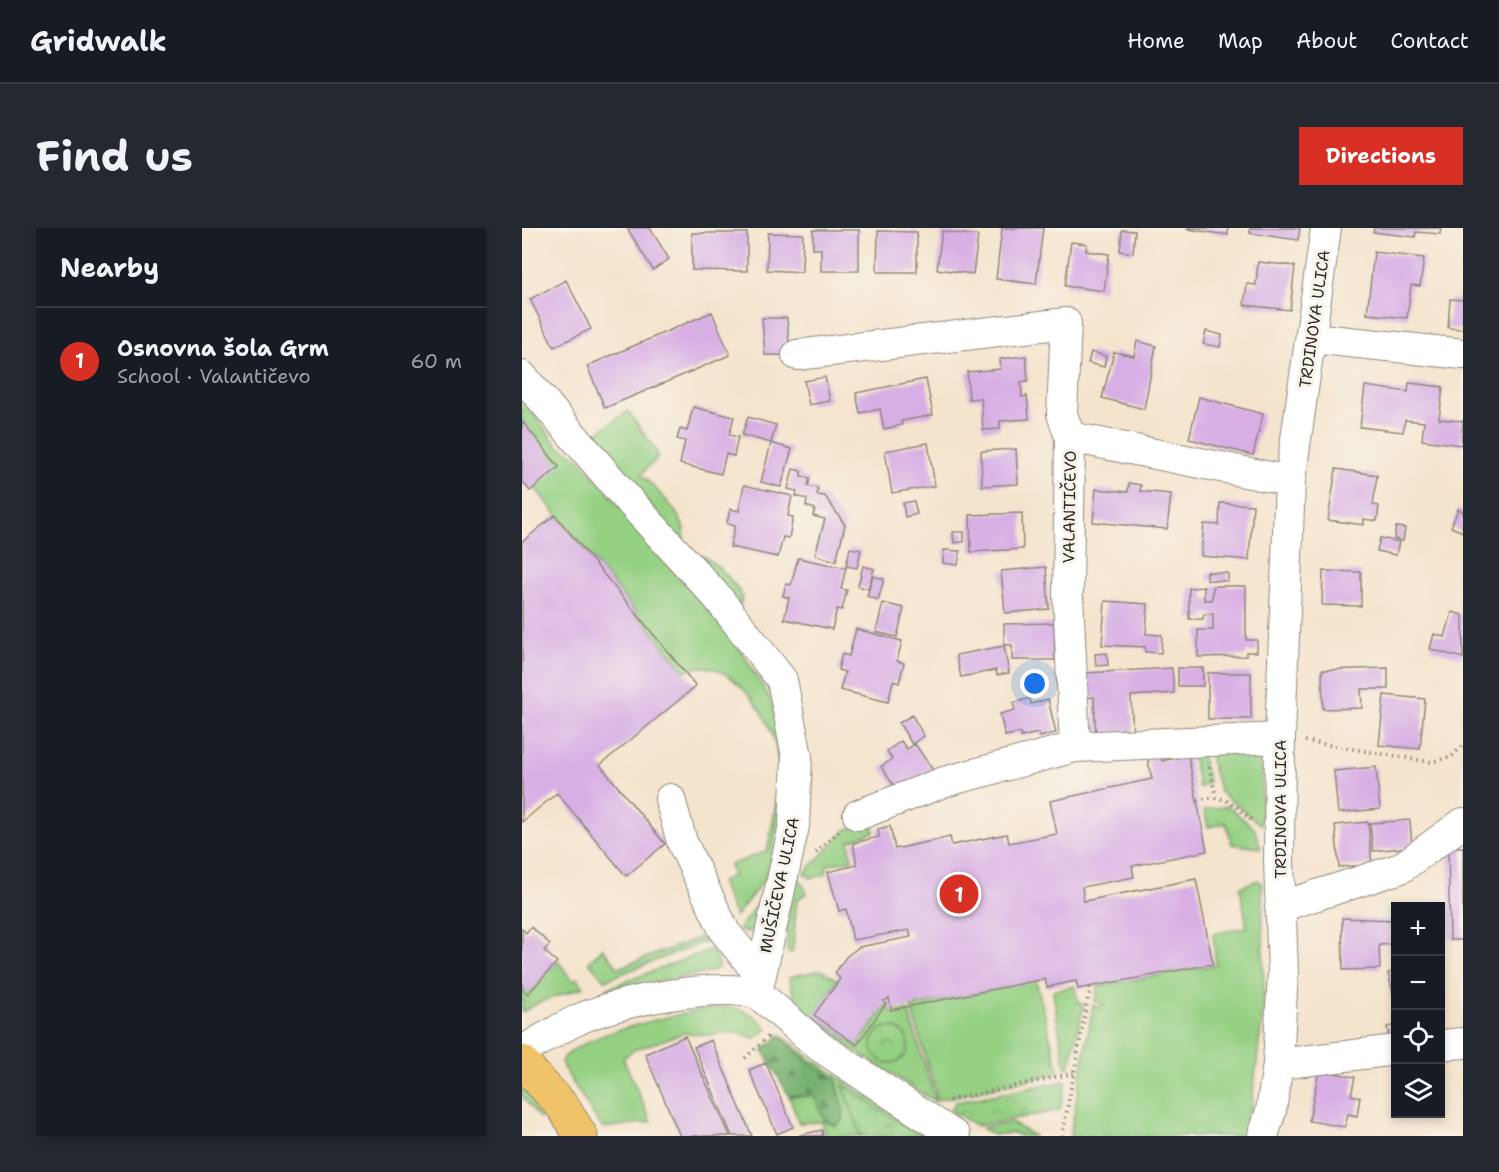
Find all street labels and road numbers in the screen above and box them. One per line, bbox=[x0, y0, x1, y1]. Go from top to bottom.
street label: TRDINOVA ULICA bbox=[1294, 249, 1335, 389]
street label: VALANTIČEVO bbox=[1058, 450, 1081, 564]
street label: TRDINOVA ULICA bbox=[1270, 740, 1291, 878]
street label: MUŠIČEVA ULICA bbox=[755, 815, 804, 955]

